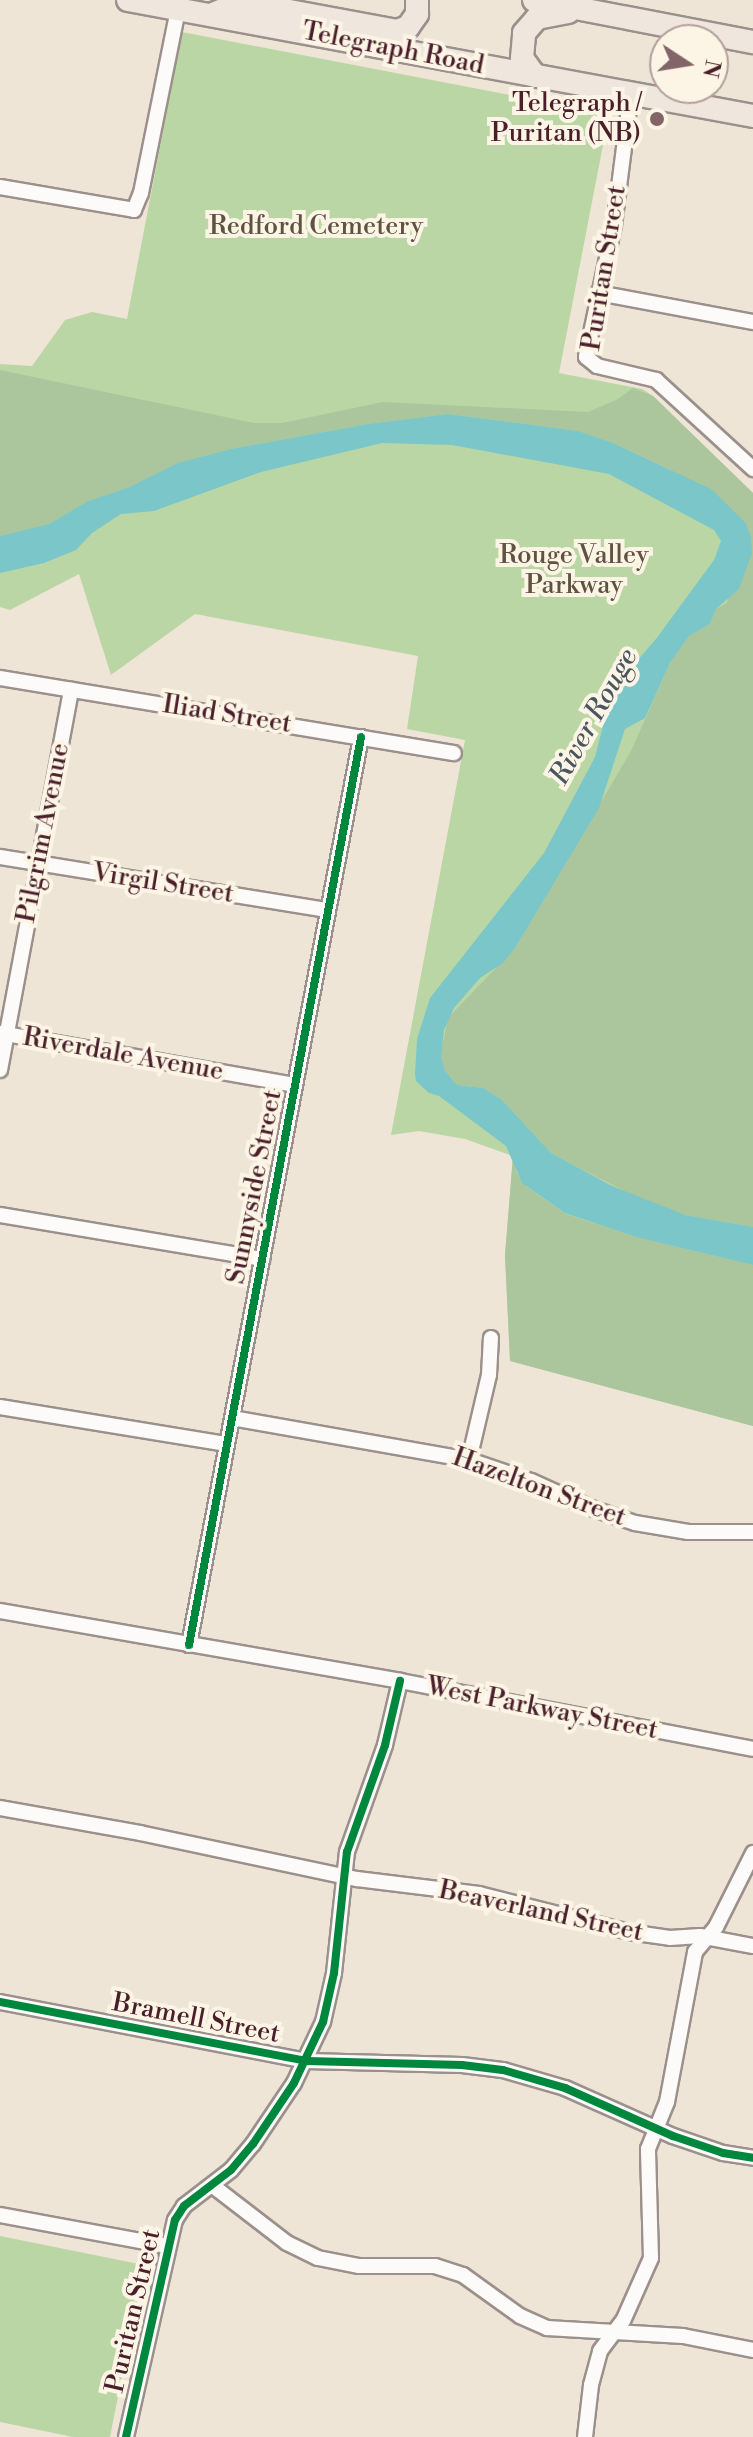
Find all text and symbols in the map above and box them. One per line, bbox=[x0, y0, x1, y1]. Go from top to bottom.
street label: Telegraph Road bbox=[299, 16, 487, 82]
north arrow bbox=[649, 24, 729, 104]
text: N bbox=[696, 57, 726, 80]
place label: Telegraph / Puritan (NB) bbox=[491, 88, 641, 150]
marker: Telegraph / Puritan (NB) bbox=[648, 110, 666, 128]
street label: Puritan Street bbox=[577, 183, 633, 353]
park label: Redford Cemetery bbox=[209, 211, 423, 243]
park label: Rouge Valley Parkway bbox=[499, 540, 649, 602]
water label: River Rouge bbox=[543, 643, 645, 791]
street label: Iliad Street bbox=[160, 689, 294, 741]
street label: Pilgrim Avenue bbox=[11, 741, 77, 925]
street label: Virgil Street bbox=[90, 857, 236, 911]
street label: Riverdale Avenue bbox=[20, 1022, 226, 1088]
street label: Sunnyside Street bbox=[221, 1087, 289, 1287]
street label: Hazelton Street bbox=[448, 1442, 630, 1534]
street label: West Parkway Street bbox=[424, 1671, 660, 1747]
street label: Beaverland Street bbox=[436, 1875, 646, 1949]
street label: Bramell Street bbox=[110, 1987, 282, 2051]
street label: Puritan Street bbox=[100, 2226, 168, 2396]

